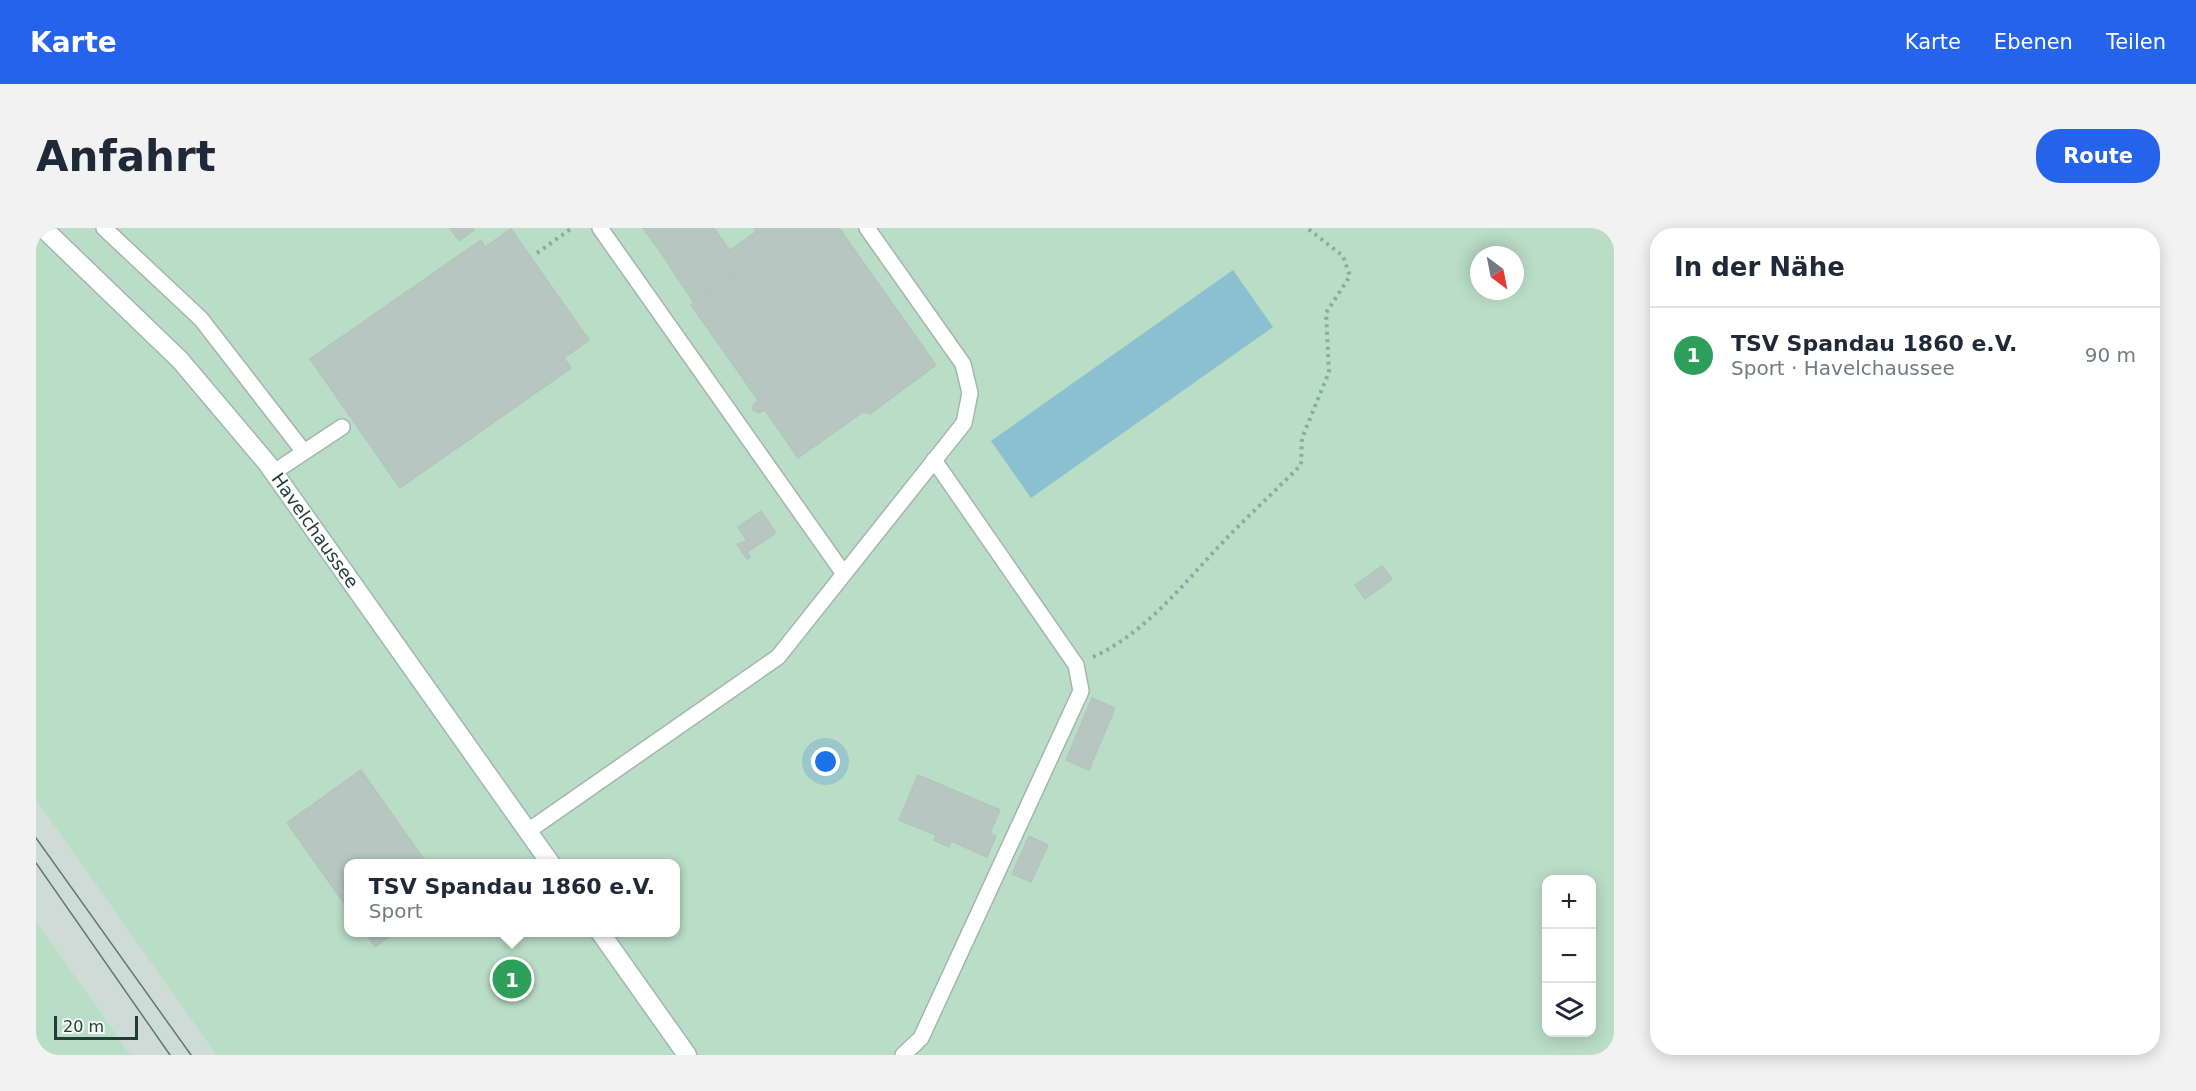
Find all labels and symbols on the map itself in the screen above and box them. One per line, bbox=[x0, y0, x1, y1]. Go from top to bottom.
north arrow bbox=[1470, 246, 1524, 300]
street label: Havelchaussee bbox=[267, 469, 363, 592]
your location bbox=[811, 747, 840, 776]
pin: 1 bbox=[492, 956, 532, 1002]
scale bar bbox=[54, 1013, 138, 1040]

